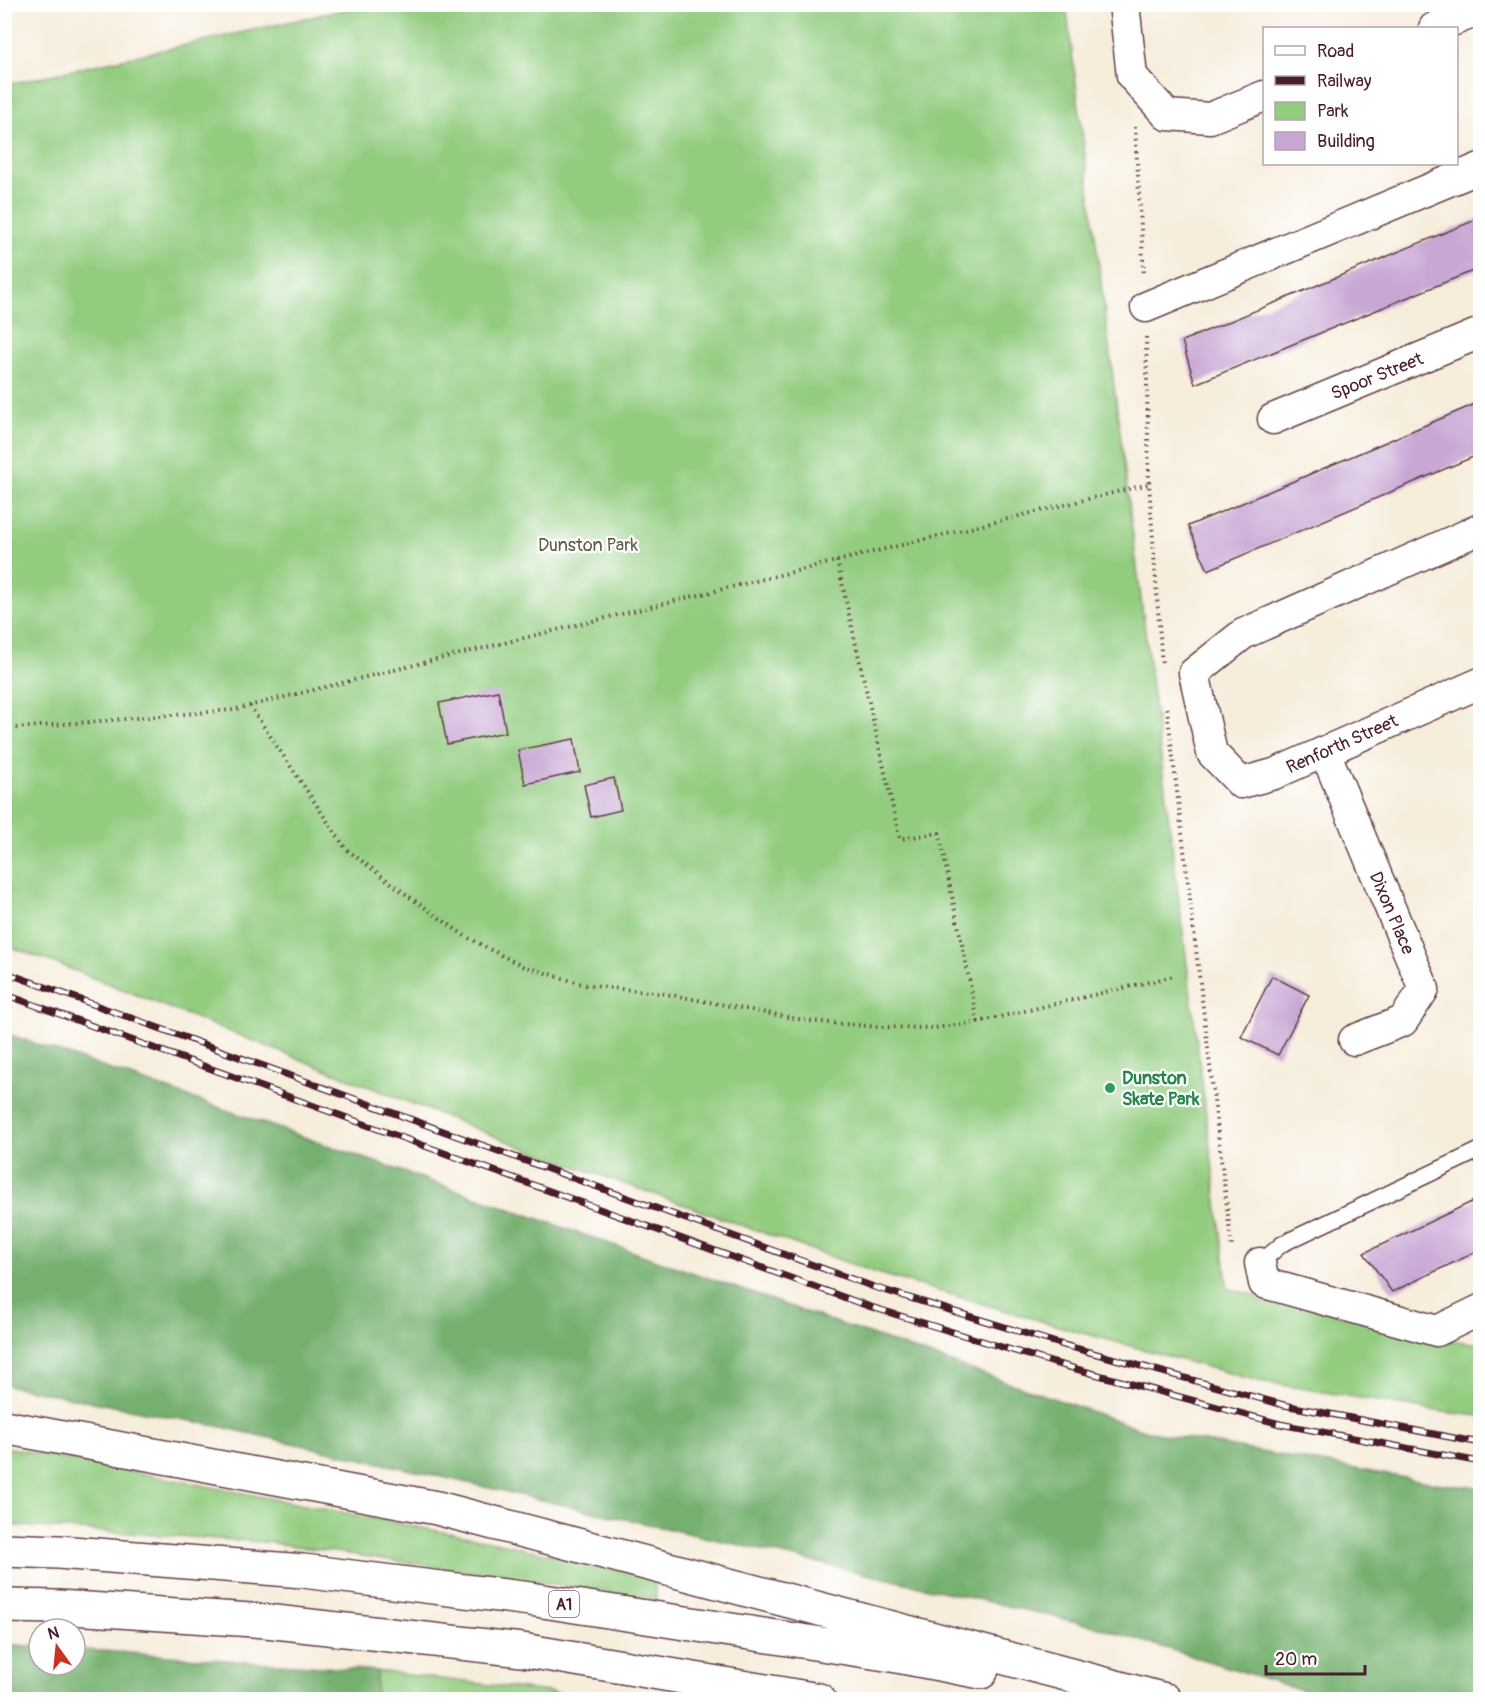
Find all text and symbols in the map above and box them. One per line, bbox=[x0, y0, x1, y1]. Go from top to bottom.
legend bbox=[1263, 27, 1458, 165]
text: Road bbox=[1317, 40, 1354, 63]
text: Railway bbox=[1317, 70, 1372, 93]
text: Park bbox=[1317, 100, 1349, 123]
text: Building bbox=[1317, 130, 1375, 153]
street label: Spoor Street bbox=[1328, 347, 1427, 405]
park label: Dunston Park bbox=[538, 534, 639, 557]
street label: Renforth Street bbox=[1283, 709, 1402, 779]
street label: Dixon Place bbox=[1364, 868, 1419, 958]
place label: Dunston Skate Park bbox=[1122, 1067, 1200, 1111]
marker: Dunston Skate Park bbox=[1103, 1081, 1117, 1095]
road number: A1 bbox=[549, 1591, 579, 1617]
north arrow bbox=[27, 1617, 87, 1677]
text: N bbox=[46, 1622, 61, 1645]
scale bar bbox=[1266, 1638, 1365, 1676]
text: 20 m bbox=[1275, 1648, 1317, 1671]

